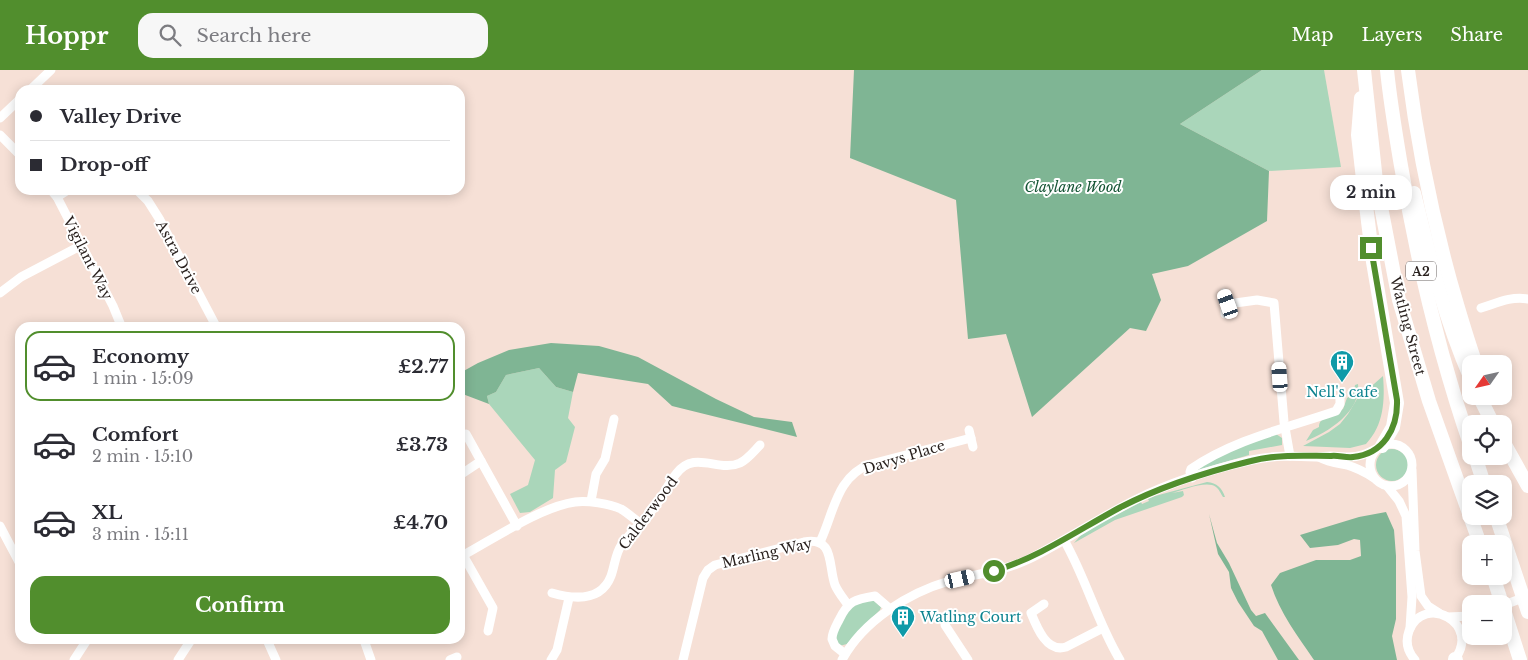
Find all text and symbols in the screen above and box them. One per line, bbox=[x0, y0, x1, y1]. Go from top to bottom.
search box bbox=[138, 13, 488, 58]
text: Hoppr bbox=[25, 21, 108, 50]
icon: search bbox=[156, 21, 184, 49]
text: Search here bbox=[196, 24, 311, 47]
text: Map bbox=[1292, 24, 1333, 46]
text: Layers bbox=[1361, 24, 1422, 46]
text: Share bbox=[1450, 24, 1503, 46]
text: Valley Drive bbox=[60, 105, 182, 128]
text: Drop-off bbox=[60, 153, 149, 176]
callout: 2 min bbox=[1330, 176, 1412, 210]
park label: Claylane Wood bbox=[1024, 178, 1122, 196]
text: 2 min bbox=[1346, 182, 1396, 202]
street label: Vigilant Way bbox=[59, 212, 117, 303]
street label: Astra Drive bbox=[152, 216, 206, 297]
route end bbox=[1360, 237, 1382, 259]
road number: A2 bbox=[1406, 262, 1436, 280]
street label: Watling Street bbox=[1386, 274, 1430, 378]
car bbox=[1215, 287, 1240, 321]
icon: car bbox=[32, 344, 77, 389]
text: Economy bbox=[92, 345, 189, 368]
building icon: Nell's cafe bbox=[1329, 349, 1355, 383]
text: £2.77 bbox=[398, 355, 448, 378]
north arrow bbox=[1462, 355, 1512, 405]
map controls bbox=[1462, 355, 1512, 645]
car bbox=[1271, 362, 1288, 392]
text: 1 min · 15:09 bbox=[92, 368, 194, 388]
place label: Nell's cafe bbox=[1306, 383, 1378, 401]
button: locate bbox=[1462, 415, 1512, 465]
icon: car bbox=[32, 422, 77, 467]
text: Comfort bbox=[92, 423, 179, 446]
text: £3.73 bbox=[396, 433, 448, 456]
street label: Davys Place bbox=[861, 436, 947, 478]
text: 2 min · 15:10 bbox=[92, 446, 193, 466]
street label: Calderwood bbox=[615, 472, 682, 553]
button: layers bbox=[1462, 475, 1512, 525]
icon: car bbox=[32, 500, 77, 545]
text: XL bbox=[92, 501, 122, 524]
text: £4.70 bbox=[393, 511, 448, 534]
text: 3 min · 15:11 bbox=[92, 524, 189, 544]
street label: Marling Way bbox=[720, 534, 814, 572]
button: + bbox=[1462, 535, 1512, 585]
route start bbox=[983, 560, 1005, 582]
car bbox=[943, 568, 976, 590]
button: Confirm bbox=[30, 576, 450, 634]
button: − bbox=[1462, 595, 1512, 645]
building icon: Watling Court bbox=[890, 604, 916, 638]
place label: Watling Court bbox=[919, 608, 1022, 626]

